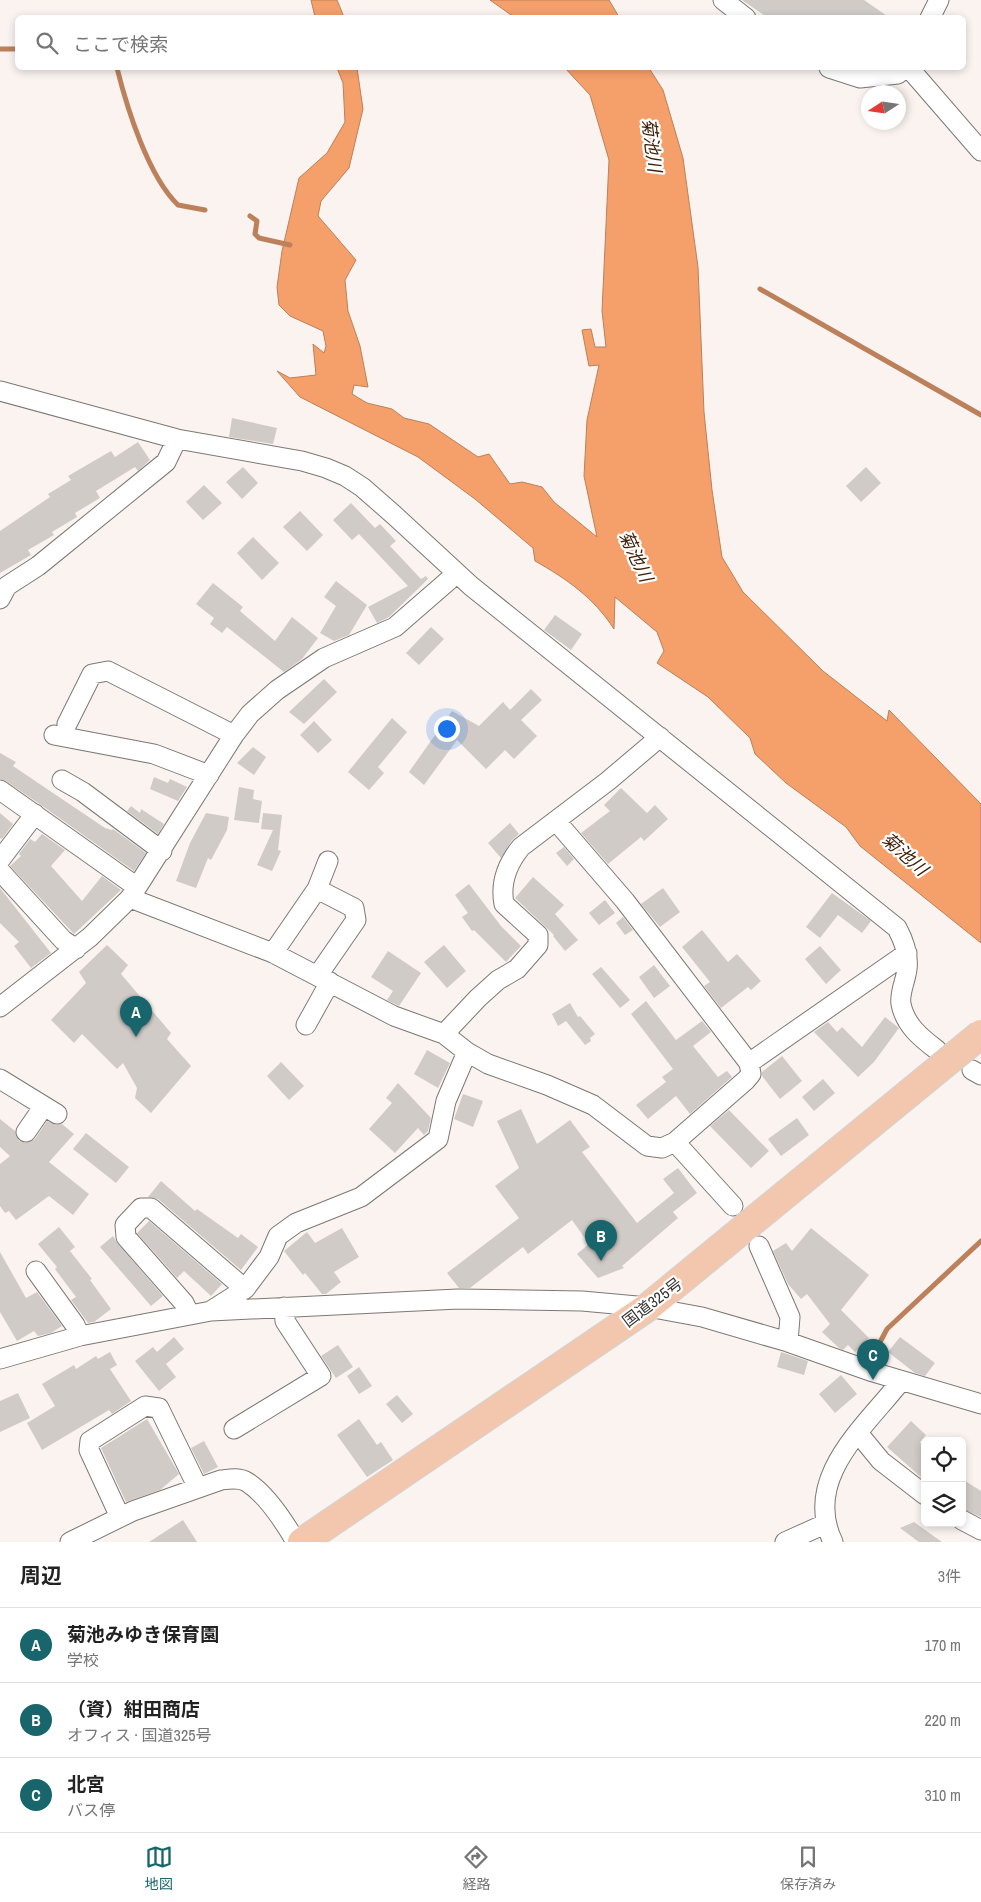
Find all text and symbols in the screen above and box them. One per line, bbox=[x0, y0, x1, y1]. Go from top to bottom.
search box bbox=[15, 15, 966, 70]
icon: search bbox=[33, 29, 61, 57]
text: ここで検索 bbox=[73, 31, 168, 57]
north arrow bbox=[861, 85, 906, 130]
water label: 菊池川 bbox=[636, 117, 668, 175]
water label: 菊池川 bbox=[613, 526, 660, 588]
your location bbox=[434, 716, 460, 742]
water label: 菊池川 bbox=[877, 827, 935, 883]
pin: A bbox=[120, 996, 152, 1037]
pin: B bbox=[585, 1220, 617, 1261]
street label: 国道325号 bbox=[617, 1272, 687, 1332]
pin: C bbox=[857, 1339, 889, 1380]
map controls bbox=[921, 1437, 966, 1527]
button: locate bbox=[921, 1437, 966, 1482]
button: layers bbox=[921, 1482, 966, 1527]
text: 周辺 bbox=[20, 1561, 62, 1590]
text: 3件 bbox=[938, 1565, 961, 1587]
text: 菊池みゆき保育園 bbox=[67, 1621, 219, 1647]
text: A bbox=[31, 1634, 41, 1656]
text: 170 m bbox=[925, 1634, 961, 1656]
text: 学校 bbox=[67, 1649, 99, 1671]
text: （資）紺田商店 bbox=[67, 1696, 200, 1722]
text: B bbox=[31, 1709, 41, 1731]
text: 220 m bbox=[925, 1709, 961, 1731]
text: オフィス · 国道325号 bbox=[67, 1724, 212, 1746]
text: 北宮 bbox=[67, 1771, 105, 1797]
text: C bbox=[31, 1784, 41, 1806]
text: 310 m bbox=[925, 1784, 961, 1806]
text: バス停 bbox=[67, 1799, 115, 1821]
tab: 地図 bbox=[145, 1843, 173, 1893]
tab: 経路 bbox=[462, 1843, 490, 1893]
tab: 保存済み bbox=[780, 1843, 836, 1893]

